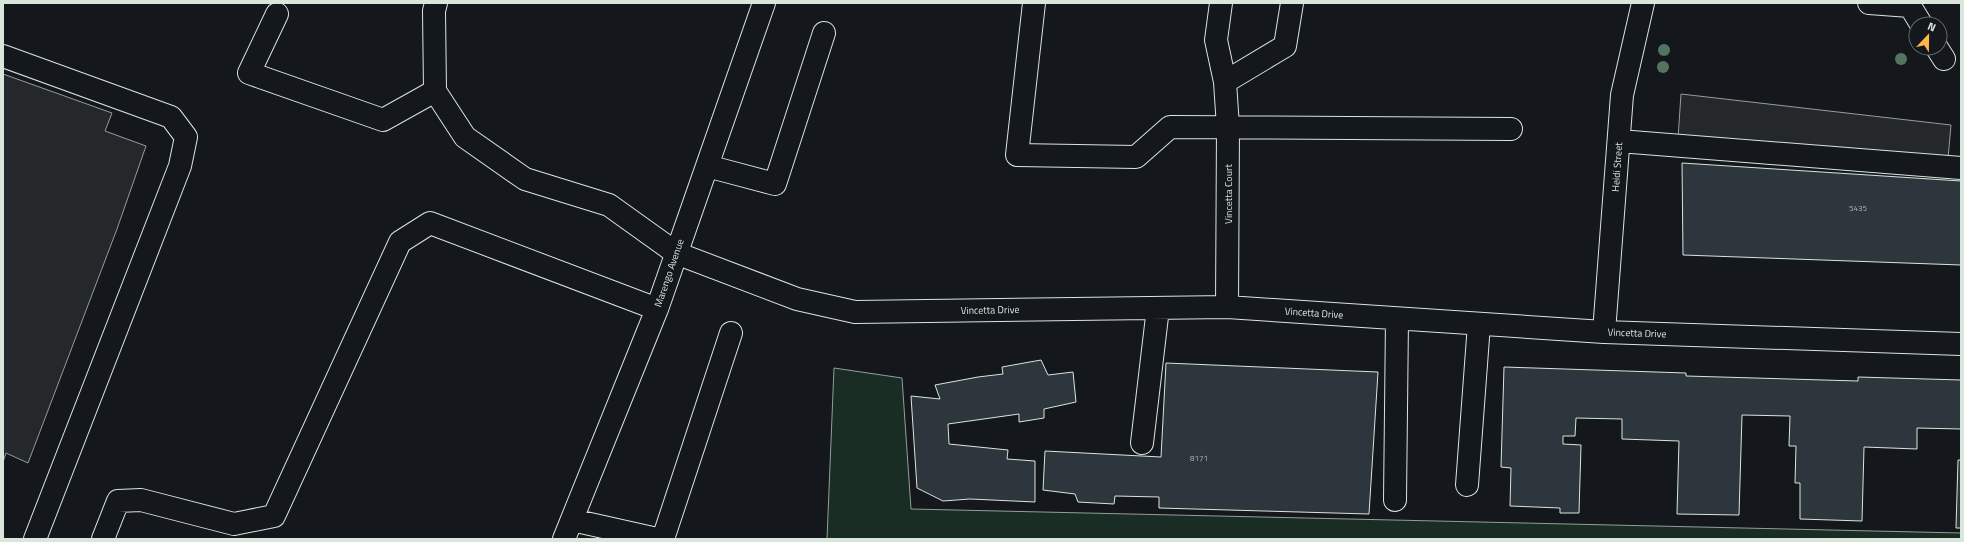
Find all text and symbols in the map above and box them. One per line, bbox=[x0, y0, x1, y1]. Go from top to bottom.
north arrow bbox=[1908, 16, 1948, 56]
text: N bbox=[1925, 18, 1938, 36]
street label: Heidi Street bbox=[1608, 141, 1626, 192]
street label: Vincetta Court bbox=[1221, 164, 1236, 224]
house number: 5435 bbox=[1849, 202, 1867, 214]
street label: Marengo Avenue bbox=[650, 237, 688, 309]
street label: Vincetta Drive bbox=[960, 302, 1020, 318]
street label: Vincetta Drive bbox=[1284, 303, 1344, 323]
street label: Vincetta Drive bbox=[1607, 324, 1667, 342]
house number: 8171 bbox=[1190, 452, 1208, 464]

